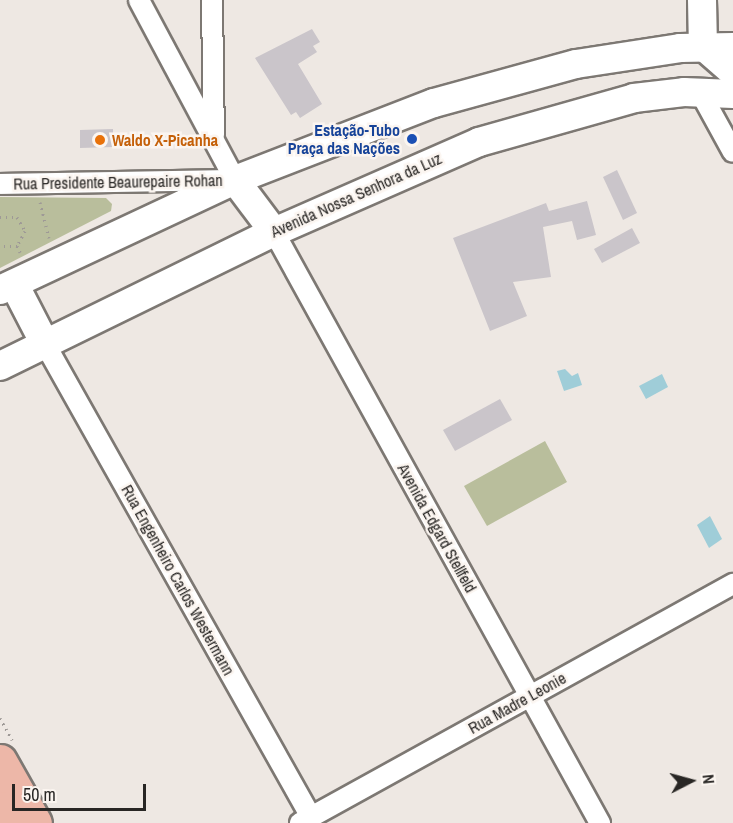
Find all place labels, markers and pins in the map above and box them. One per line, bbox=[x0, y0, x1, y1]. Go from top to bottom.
place label: Estação-Tubo Praça das Nações bbox=[288, 120, 400, 158]
place label: Waldo X-Picanha bbox=[112, 130, 218, 150]
marker: Estação-Tubo Praça das Nações bbox=[405, 132, 419, 146]
marker: Waldo X-Picanha bbox=[93, 133, 107, 147]

